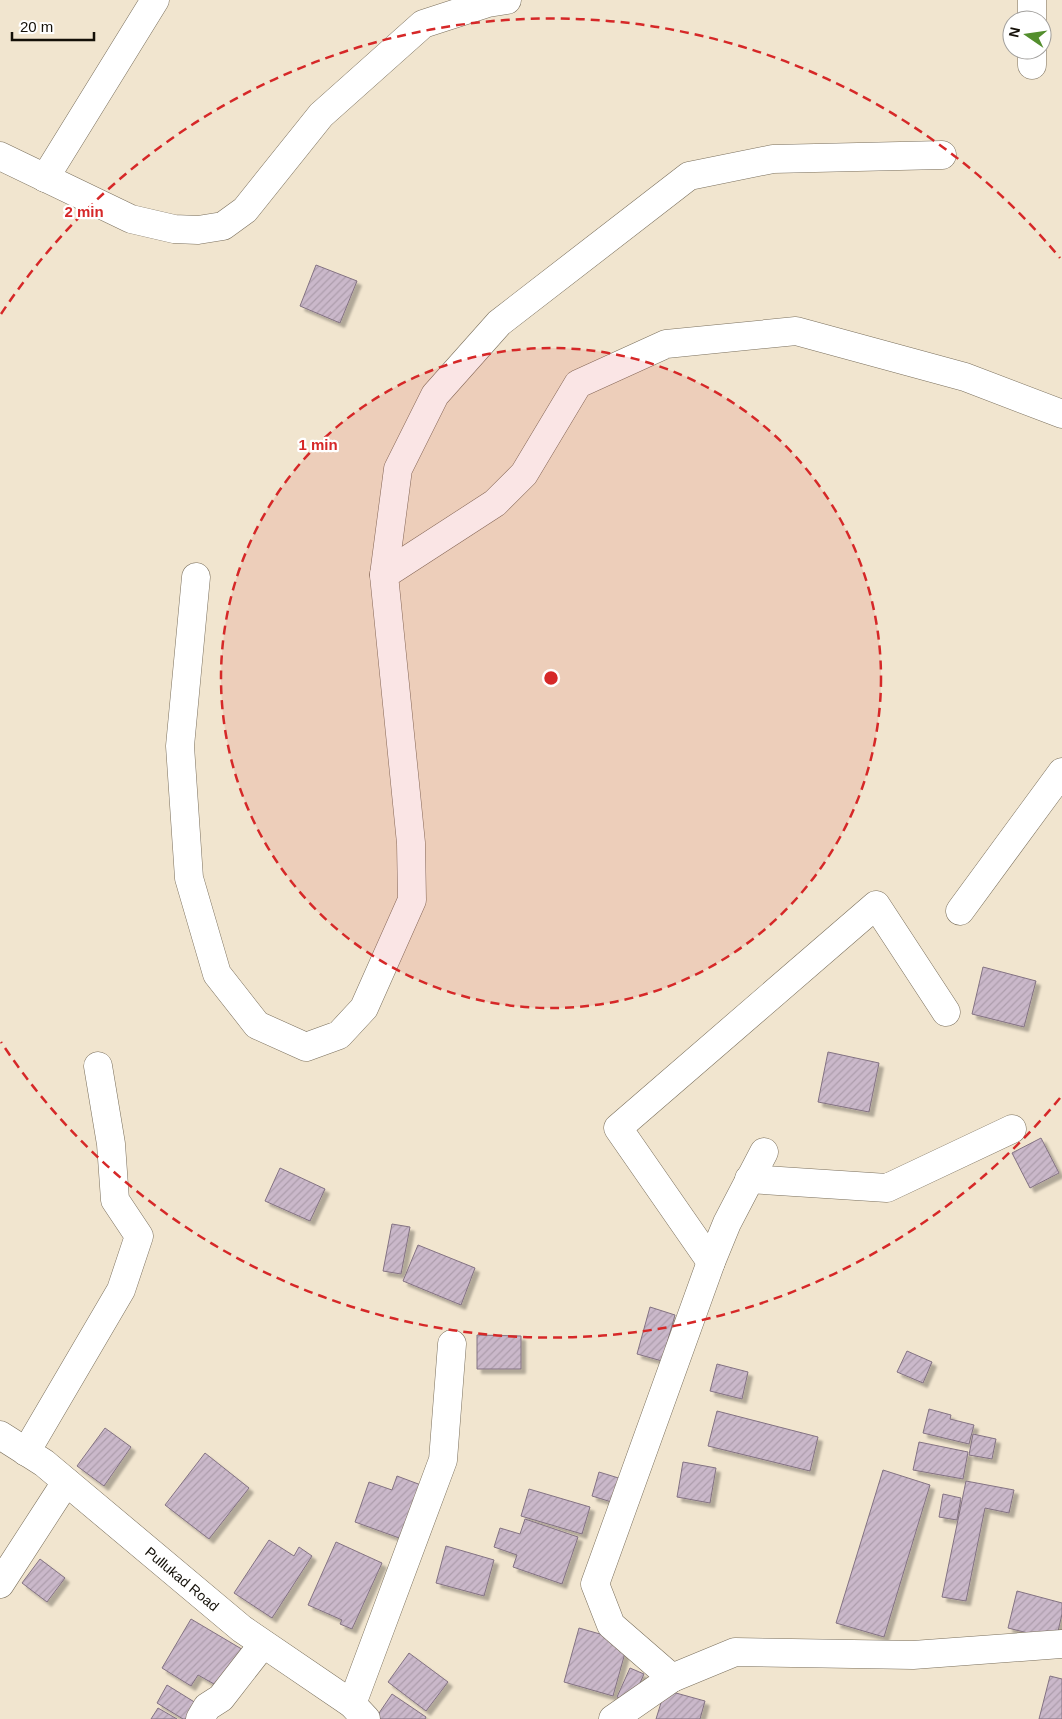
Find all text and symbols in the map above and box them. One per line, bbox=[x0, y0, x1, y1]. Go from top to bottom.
scale bar bbox=[12, 10, 95, 42]
north arrow bbox=[1002, 10, 1052, 60]
text: 20 m bbox=[20, 18, 53, 35]
text: N bbox=[1005, 25, 1023, 39]
text: 2 min bbox=[64, 203, 104, 220]
text: 1 min bbox=[298, 436, 338, 453]
centre of rings bbox=[542, 669, 560, 687]
street label: Pullukad Road bbox=[142, 1544, 222, 1614]

